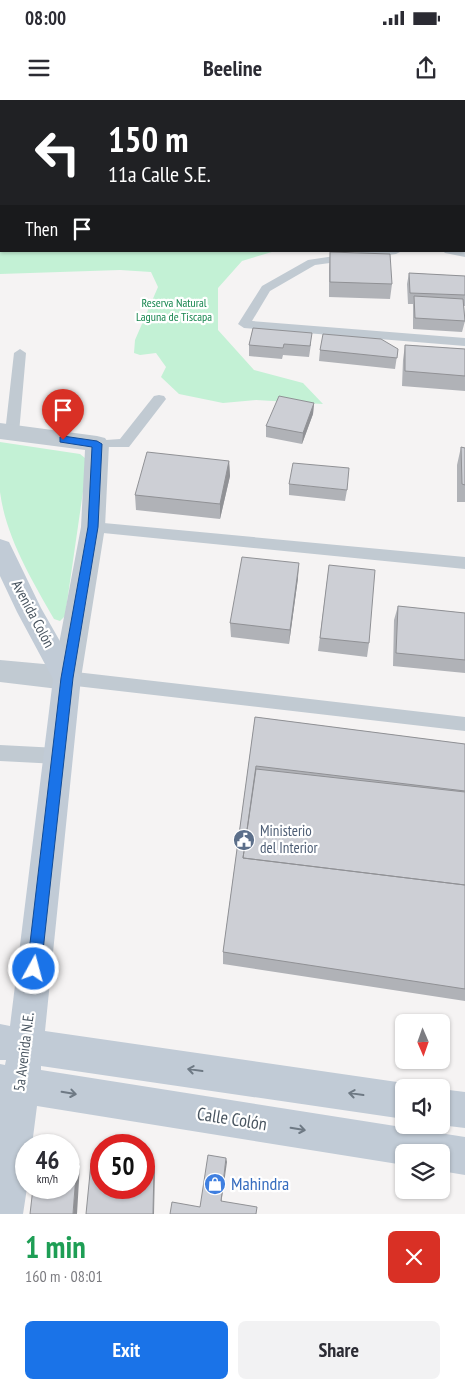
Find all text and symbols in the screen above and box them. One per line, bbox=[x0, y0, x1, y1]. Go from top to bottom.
text: 08:00 bbox=[25, 6, 66, 30]
icon: menu bbox=[25, 54, 53, 82]
text: Beeline bbox=[203, 54, 262, 82]
icon: share bbox=[412, 54, 440, 82]
text: 150 m bbox=[108, 116, 189, 162]
icon: left bbox=[25, 120, 90, 185]
text: 11a Calle S.E. bbox=[108, 160, 211, 188]
icon: arrive bbox=[68, 215, 96, 243]
text: Then bbox=[25, 217, 58, 241]
park label: Reserva Natural Laguna de Tiscapa bbox=[136, 295, 212, 324]
pin bbox=[42, 389, 84, 440]
icon: arrive bbox=[49, 396, 77, 424]
street label: Avenida Colón bbox=[8, 577, 59, 651]
place label: Ministerio del Interior bbox=[260, 821, 318, 857]
public building icon: Ministerio del Interior bbox=[232, 828, 256, 852]
position arrow bbox=[7, 942, 59, 994]
street label: 5a Avenida N.E. bbox=[9, 1011, 38, 1093]
north arrow bbox=[395, 1014, 450, 1069]
map controls bbox=[395, 1014, 450, 1199]
one-way arrow bbox=[187, 1065, 203, 1075]
button: sound bbox=[395, 1079, 450, 1134]
one-way arrow bbox=[60, 1088, 76, 1098]
one-way arrow bbox=[348, 1089, 364, 1099]
street label: Calle Colón bbox=[196, 1102, 269, 1135]
one-way arrow bbox=[290, 1125, 306, 1135]
speed limit sign: 50 bbox=[90, 1134, 155, 1199]
text: 46 bbox=[36, 1144, 59, 1176]
button: layers bbox=[395, 1144, 450, 1199]
text: km/h bbox=[37, 1171, 58, 1186]
shop icon: Mahindra bbox=[203, 1172, 227, 1196]
place label: Mahindra bbox=[231, 1172, 289, 1195]
text: 1 min bbox=[25, 1227, 86, 1266]
button: close bbox=[388, 1231, 440, 1283]
text: 160 m · 08:01 bbox=[25, 1266, 103, 1286]
button: Exit bbox=[25, 1321, 228, 1379]
button: Share bbox=[238, 1321, 440, 1379]

